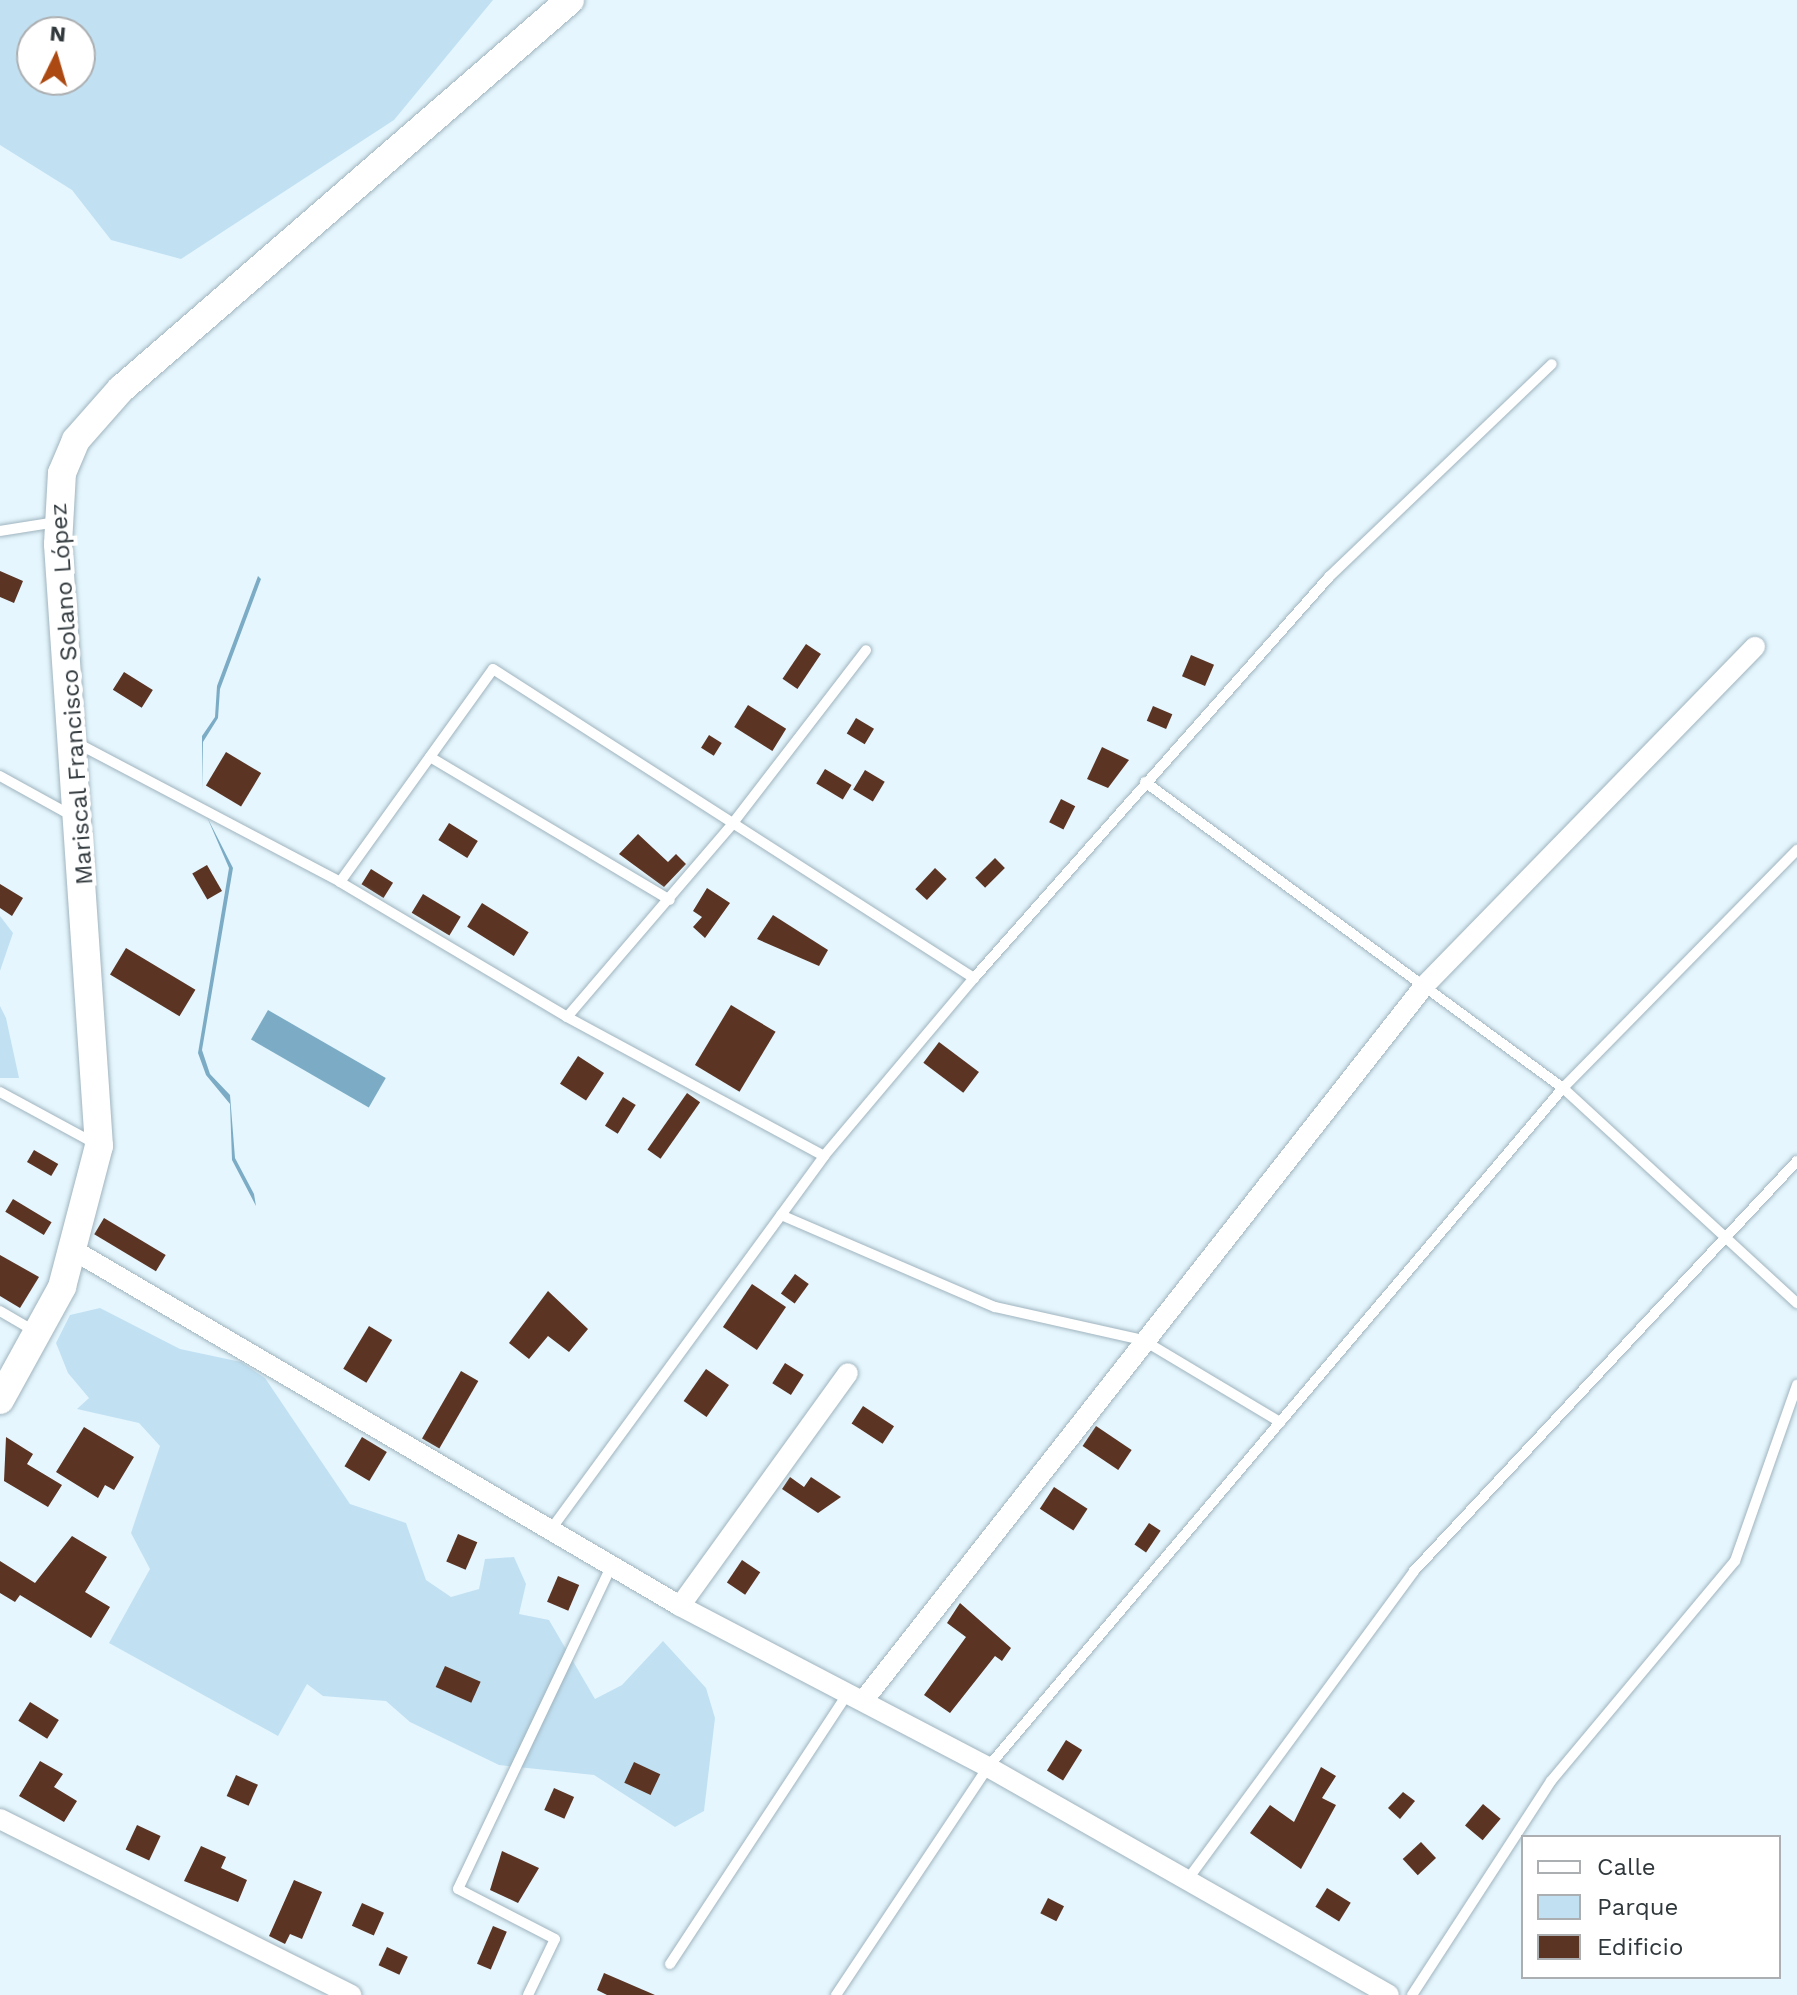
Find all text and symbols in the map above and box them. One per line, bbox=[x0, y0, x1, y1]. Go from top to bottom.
north arrow bbox=[16, 16, 96, 96]
text: N bbox=[49, 20, 67, 47]
street label: Mariscal Francisco Solano López bbox=[44, 502, 100, 886]
legend bbox=[1521, 1835, 1781, 1979]
text: Calle bbox=[1597, 1853, 1656, 1881]
text: Parque bbox=[1597, 1893, 1678, 1921]
text: Edificio bbox=[1597, 1933, 1683, 1961]

